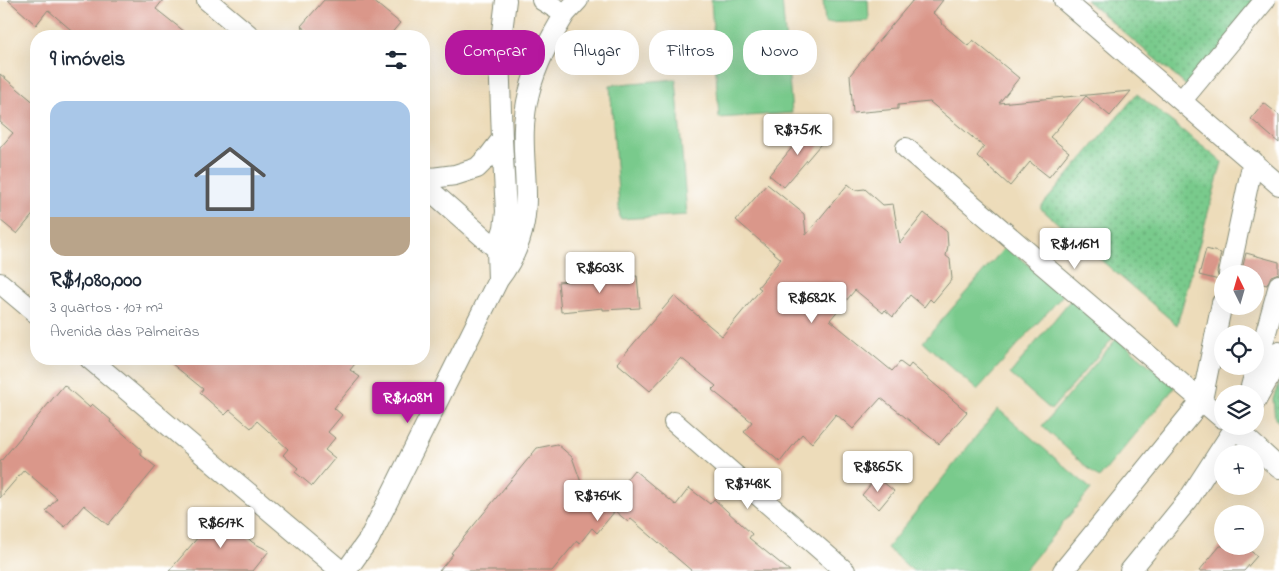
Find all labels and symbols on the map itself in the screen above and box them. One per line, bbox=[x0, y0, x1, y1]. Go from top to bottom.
pin: R$751K bbox=[757, 114, 839, 156]
pin: R$1.16M bbox=[1029, 228, 1121, 270]
pin: R$603K bbox=[559, 252, 641, 294]
north arrow bbox=[1214, 265, 1264, 315]
pin: R$682K bbox=[771, 282, 853, 324]
pin: R$1.08M bbox=[362, 382, 454, 424]
pin: R$865K bbox=[837, 450, 919, 493]
pin: R$748K bbox=[707, 468, 789, 510]
pin: R$764K bbox=[557, 480, 639, 522]
pin: R$617K bbox=[180, 506, 262, 549]

